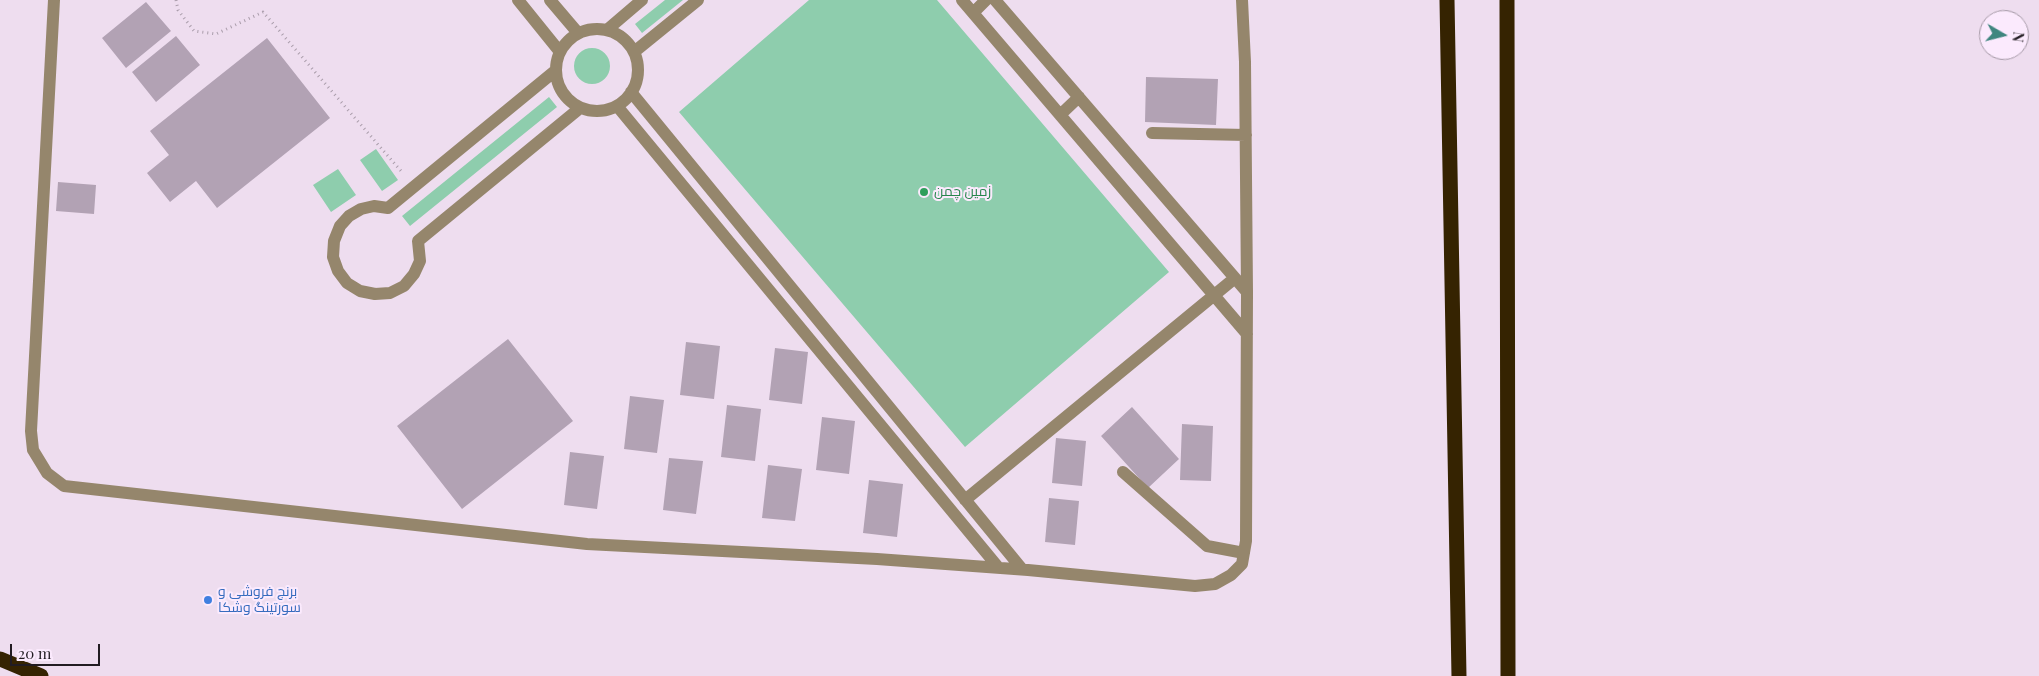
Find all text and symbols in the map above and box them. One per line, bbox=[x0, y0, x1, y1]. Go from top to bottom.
north arrow bbox=[1979, 10, 2029, 60]
text: N bbox=[2008, 31, 2028, 43]
place label: زمین چمن bbox=[934, 184, 991, 200]
marker: زمین چمن bbox=[918, 186, 930, 198]
place label: برنج فروشی و سورتینگ وشکا bbox=[218, 584, 301, 616]
marker: برنج فروشی و سورتینگ وشکا bbox=[202, 594, 214, 606]
scale bar bbox=[12, 634, 102, 666]
text: 20 m bbox=[18, 643, 51, 663]

